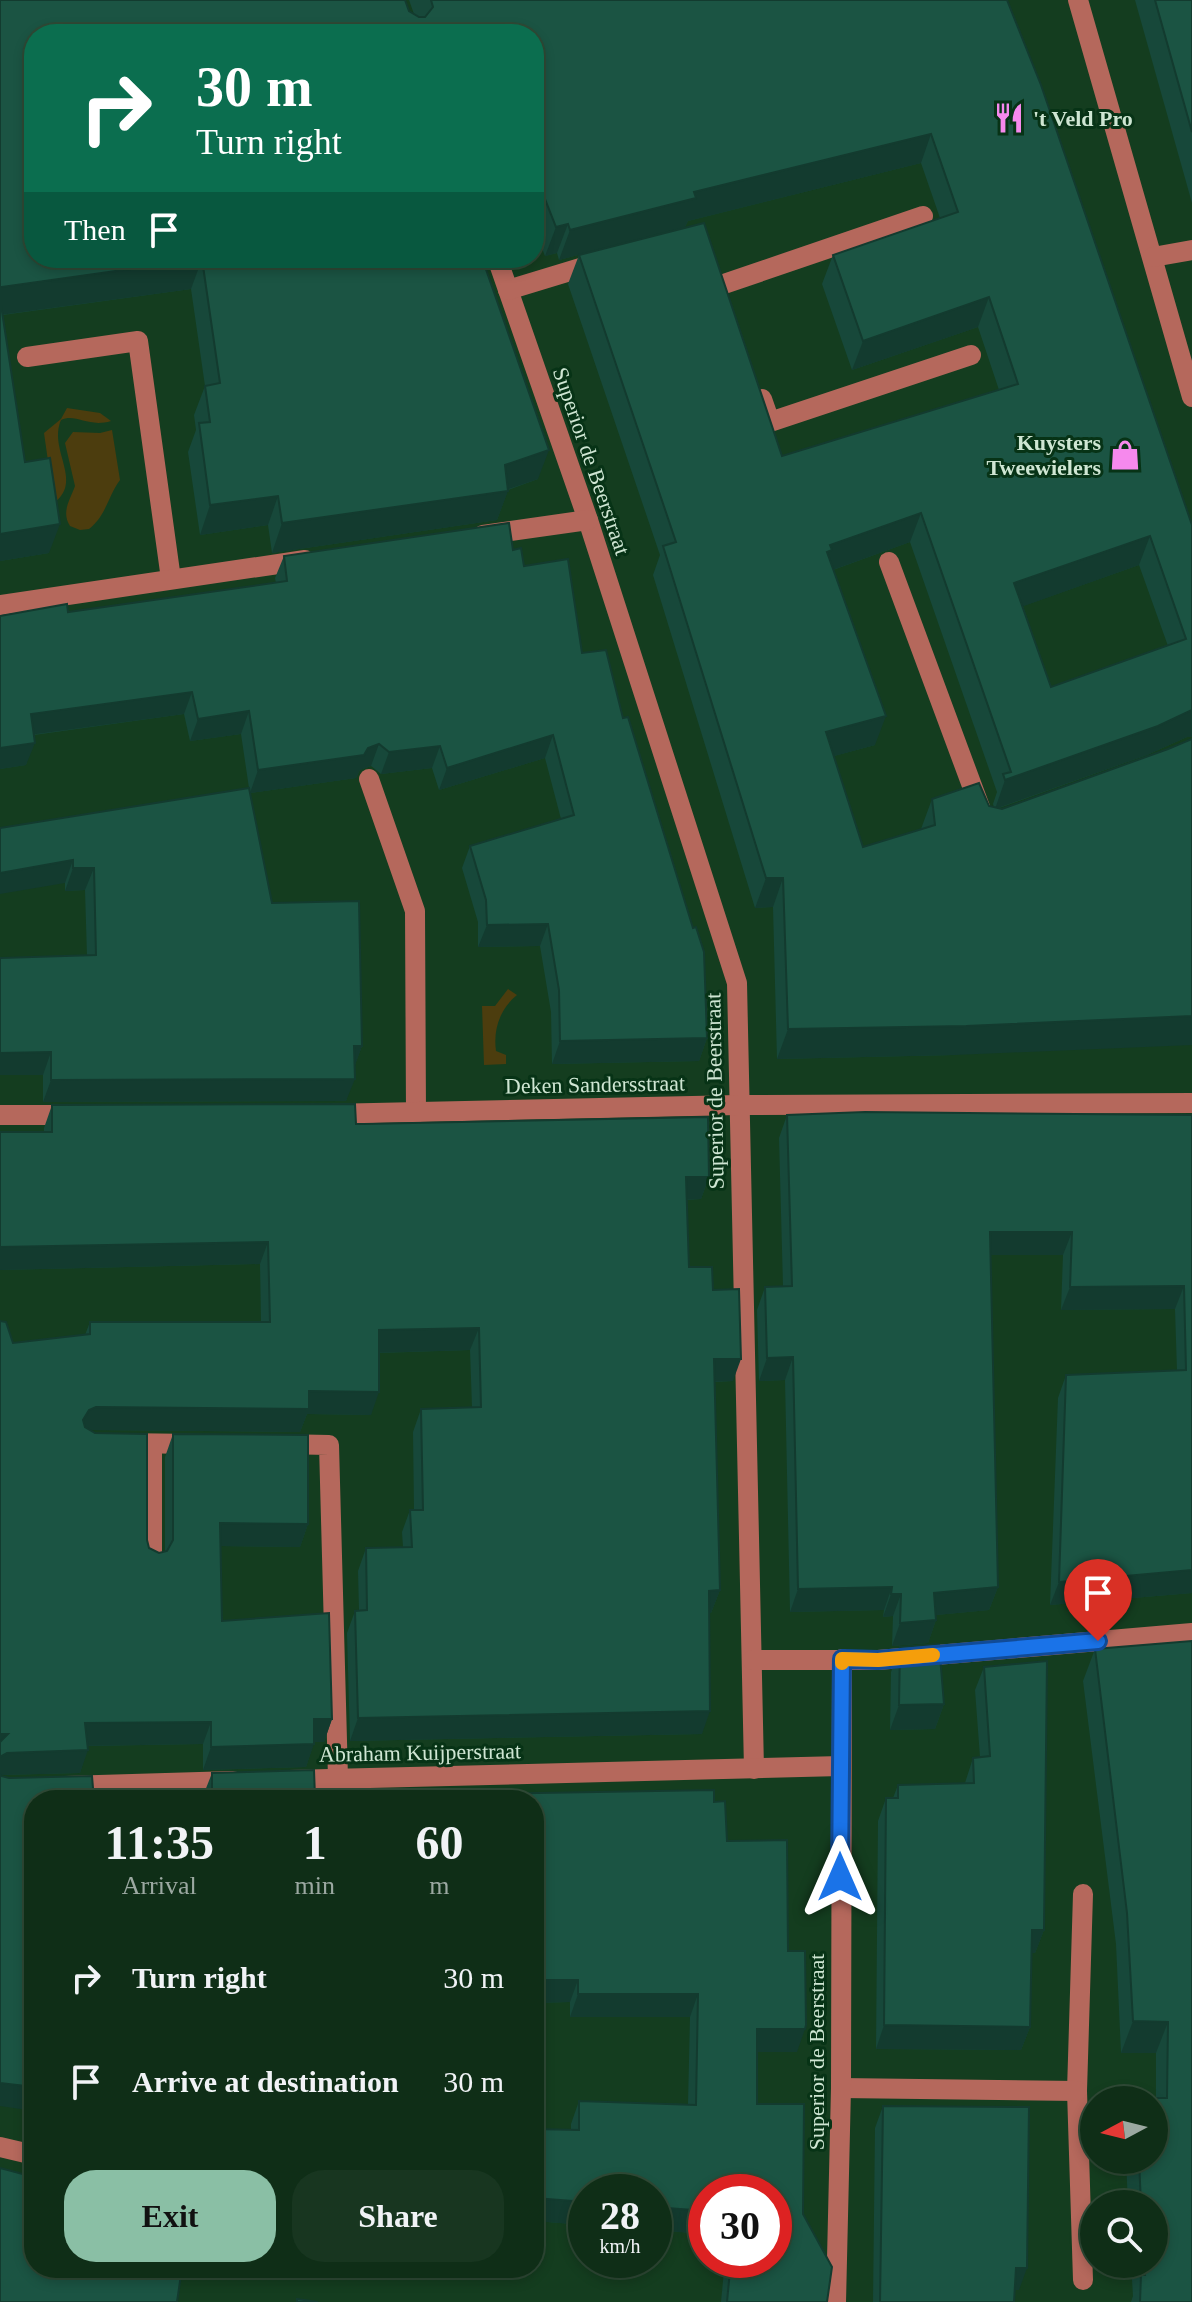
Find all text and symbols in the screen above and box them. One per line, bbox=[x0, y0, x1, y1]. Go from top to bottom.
icon: right bbox=[64, 56, 168, 160]
text: 30 m bbox=[196, 56, 313, 118]
restaurant icon: 't Veld Pro bbox=[992, 101, 1026, 135]
place label: 't Veld Pro bbox=[1033, 106, 1133, 131]
text: Turn right bbox=[196, 122, 342, 162]
icon: arrive bbox=[142, 208, 186, 252]
text: Then bbox=[64, 213, 126, 246]
street label: Superior de Beerstraat bbox=[548, 364, 635, 558]
place label: Kuysters Tweewielers bbox=[987, 430, 1101, 480]
shop icon: Kuysters Tweewielers bbox=[1108, 438, 1142, 472]
street label: Superior de Beerstraat bbox=[700, 992, 729, 1190]
street label: Deken Sandersstraat bbox=[505, 1070, 685, 1099]
pin bbox=[1064, 1559, 1132, 1641]
icon: arrive bbox=[1076, 1571, 1120, 1615]
street label: Abraham Kuijperstraat bbox=[319, 1738, 521, 1767]
text: 11:35 bbox=[105, 1816, 214, 1869]
text: 1 bbox=[303, 1816, 327, 1869]
text: 60 bbox=[415, 1816, 463, 1869]
position arrow bbox=[798, 1835, 882, 1919]
text: Arrival bbox=[122, 1871, 197, 1900]
text: min bbox=[294, 1871, 335, 1900]
text: m bbox=[429, 1871, 450, 1900]
street label: Superior de Beerstraat bbox=[804, 1954, 829, 2150]
icon: right bbox=[64, 1956, 108, 2000]
text: Turn right bbox=[132, 1961, 267, 1994]
text: 30 m bbox=[443, 1961, 504, 1994]
icon: arrive bbox=[64, 2060, 108, 2104]
text: Arrive at destination bbox=[132, 2065, 399, 2098]
text: 30 m bbox=[443, 2065, 504, 2098]
north arrow bbox=[1080, 2086, 1168, 2174]
map controls bbox=[1080, 2086, 1168, 2278]
button: Exit bbox=[64, 2170, 276, 2262]
button: Share bbox=[292, 2170, 504, 2262]
speed limit sign: 30 bbox=[688, 2174, 792, 2278]
button: search bbox=[1080, 2190, 1168, 2278]
text: 28 bbox=[600, 2193, 640, 2238]
text: km/h bbox=[599, 2235, 641, 2257]

